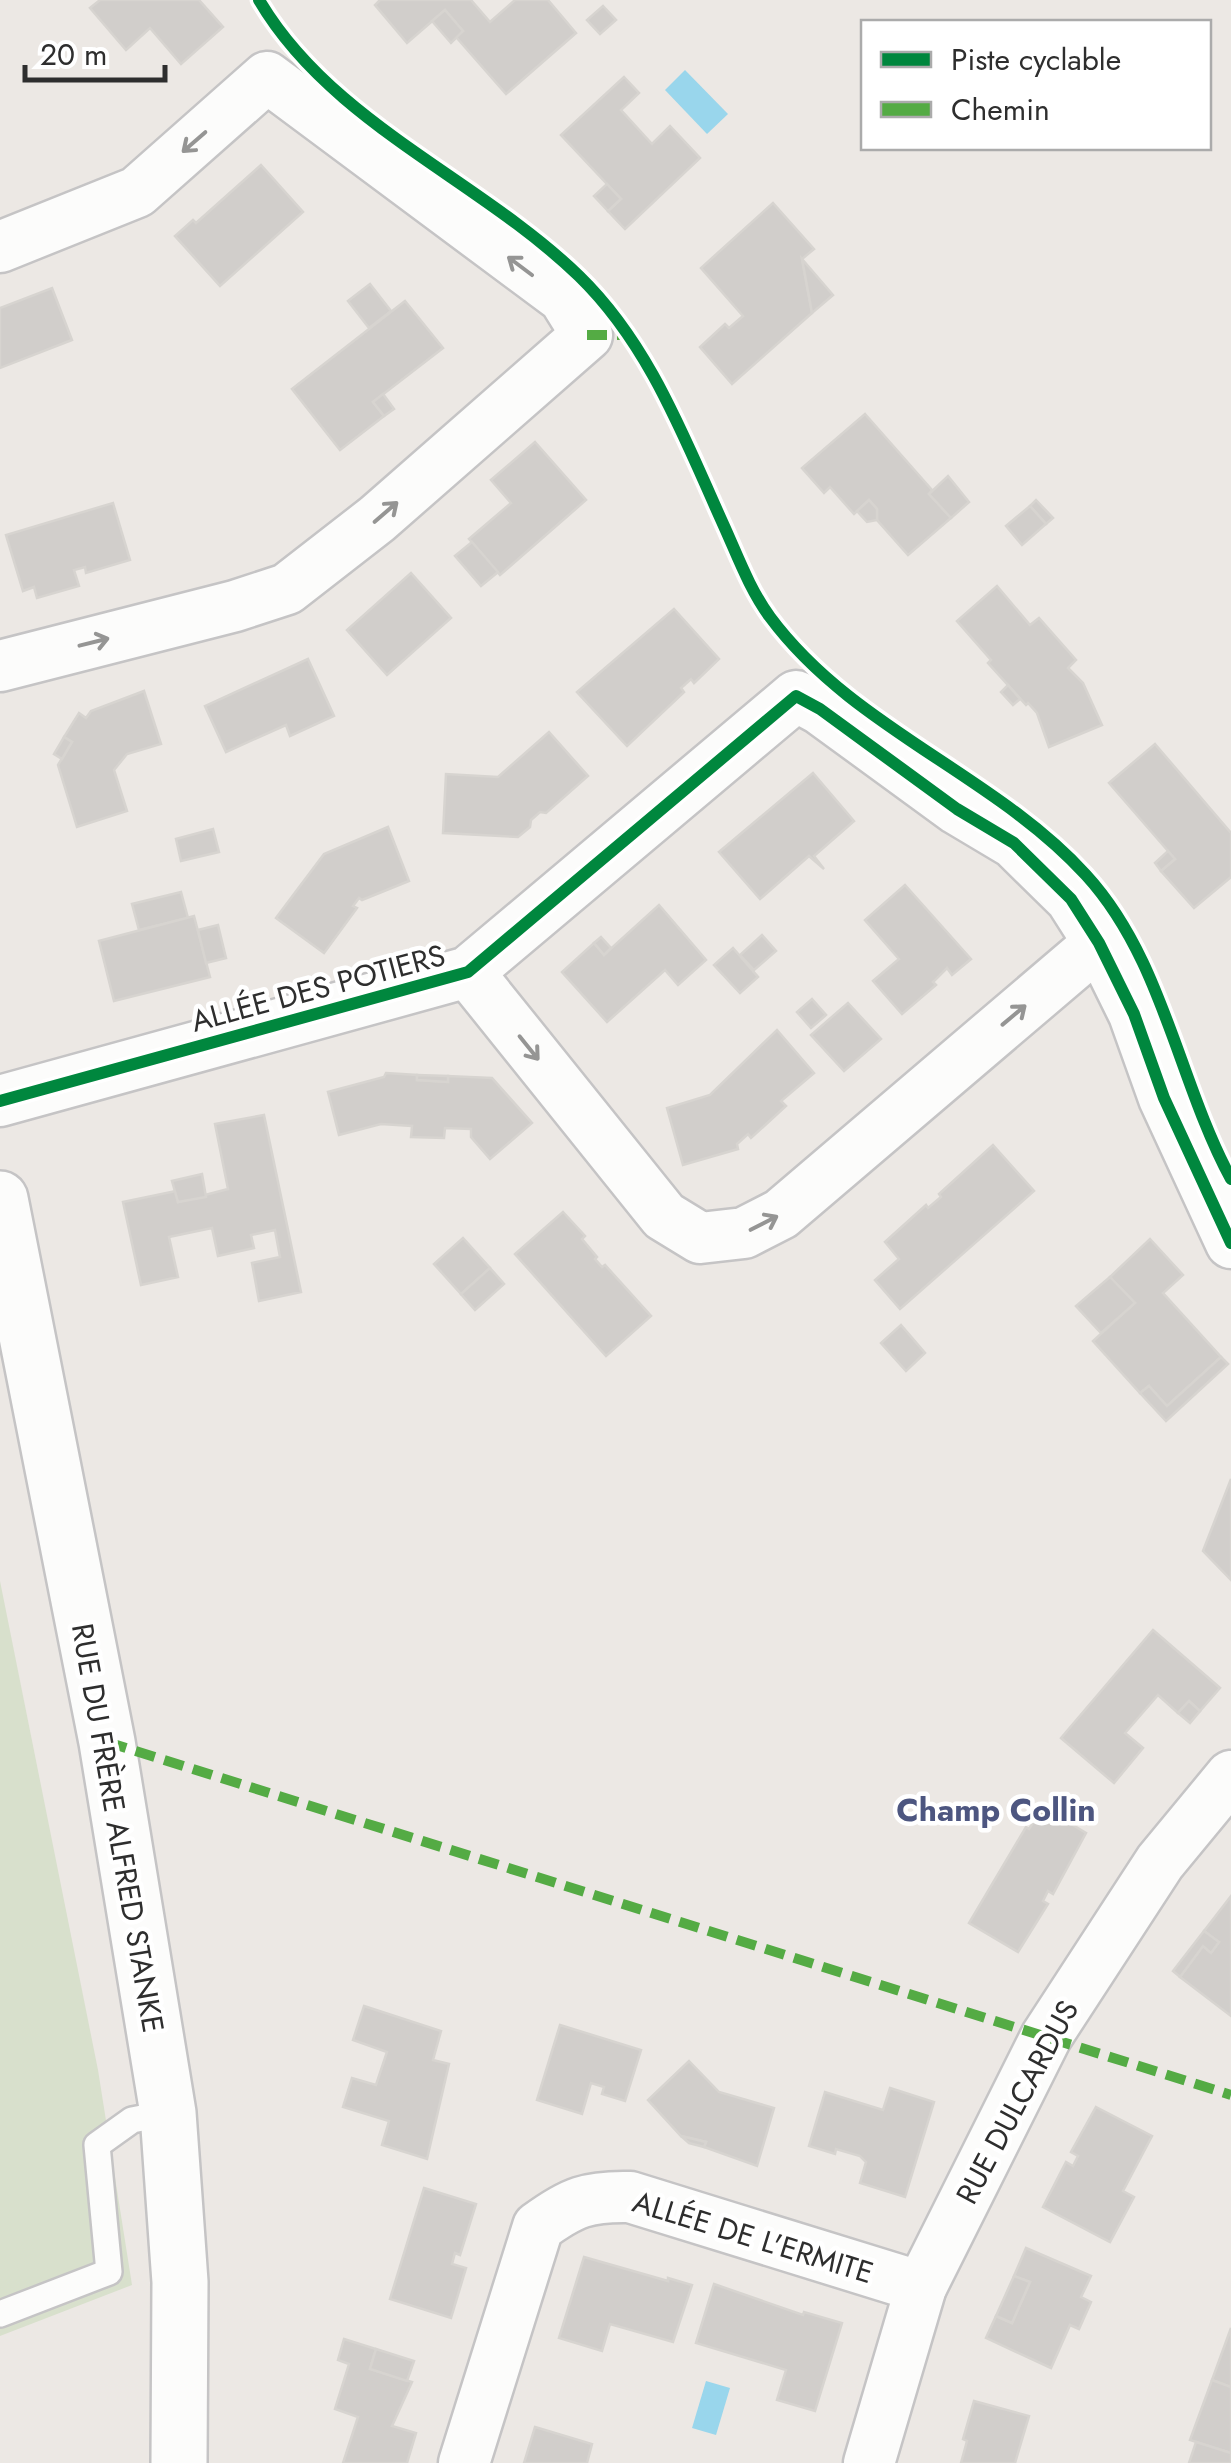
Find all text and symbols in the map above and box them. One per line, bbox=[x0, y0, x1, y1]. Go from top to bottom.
scale bar bbox=[25, 20, 165, 82]
legend bbox=[861, 20, 1211, 150]
text: 20 m bbox=[40, 33, 107, 76]
text: Piste cyclable bbox=[951, 38, 1121, 81]
text: Chemin bbox=[951, 88, 1050, 131]
one-way arrow bbox=[181, 130, 207, 152]
one-way arrow bbox=[507, 256, 534, 277]
one-way arrow bbox=[372, 501, 398, 523]
one-way arrow bbox=[78, 632, 110, 650]
street label: ALLÉE DES POTIERS bbox=[186, 933, 450, 1043]
one-way arrow bbox=[1001, 1004, 1026, 1027]
one-way arrow bbox=[518, 1035, 540, 1061]
one-way arrow bbox=[749, 1213, 779, 1232]
street label: RUE DU FRÈRE ALFRED STANKE bbox=[61, 1620, 175, 2036]
district label: Champ Collin bbox=[896, 1787, 1096, 1833]
street label: RUE DULCARDUS bbox=[945, 1992, 1089, 2212]
street label: ALLÉE DE L'ERMITE bbox=[627, 2180, 879, 2294]

